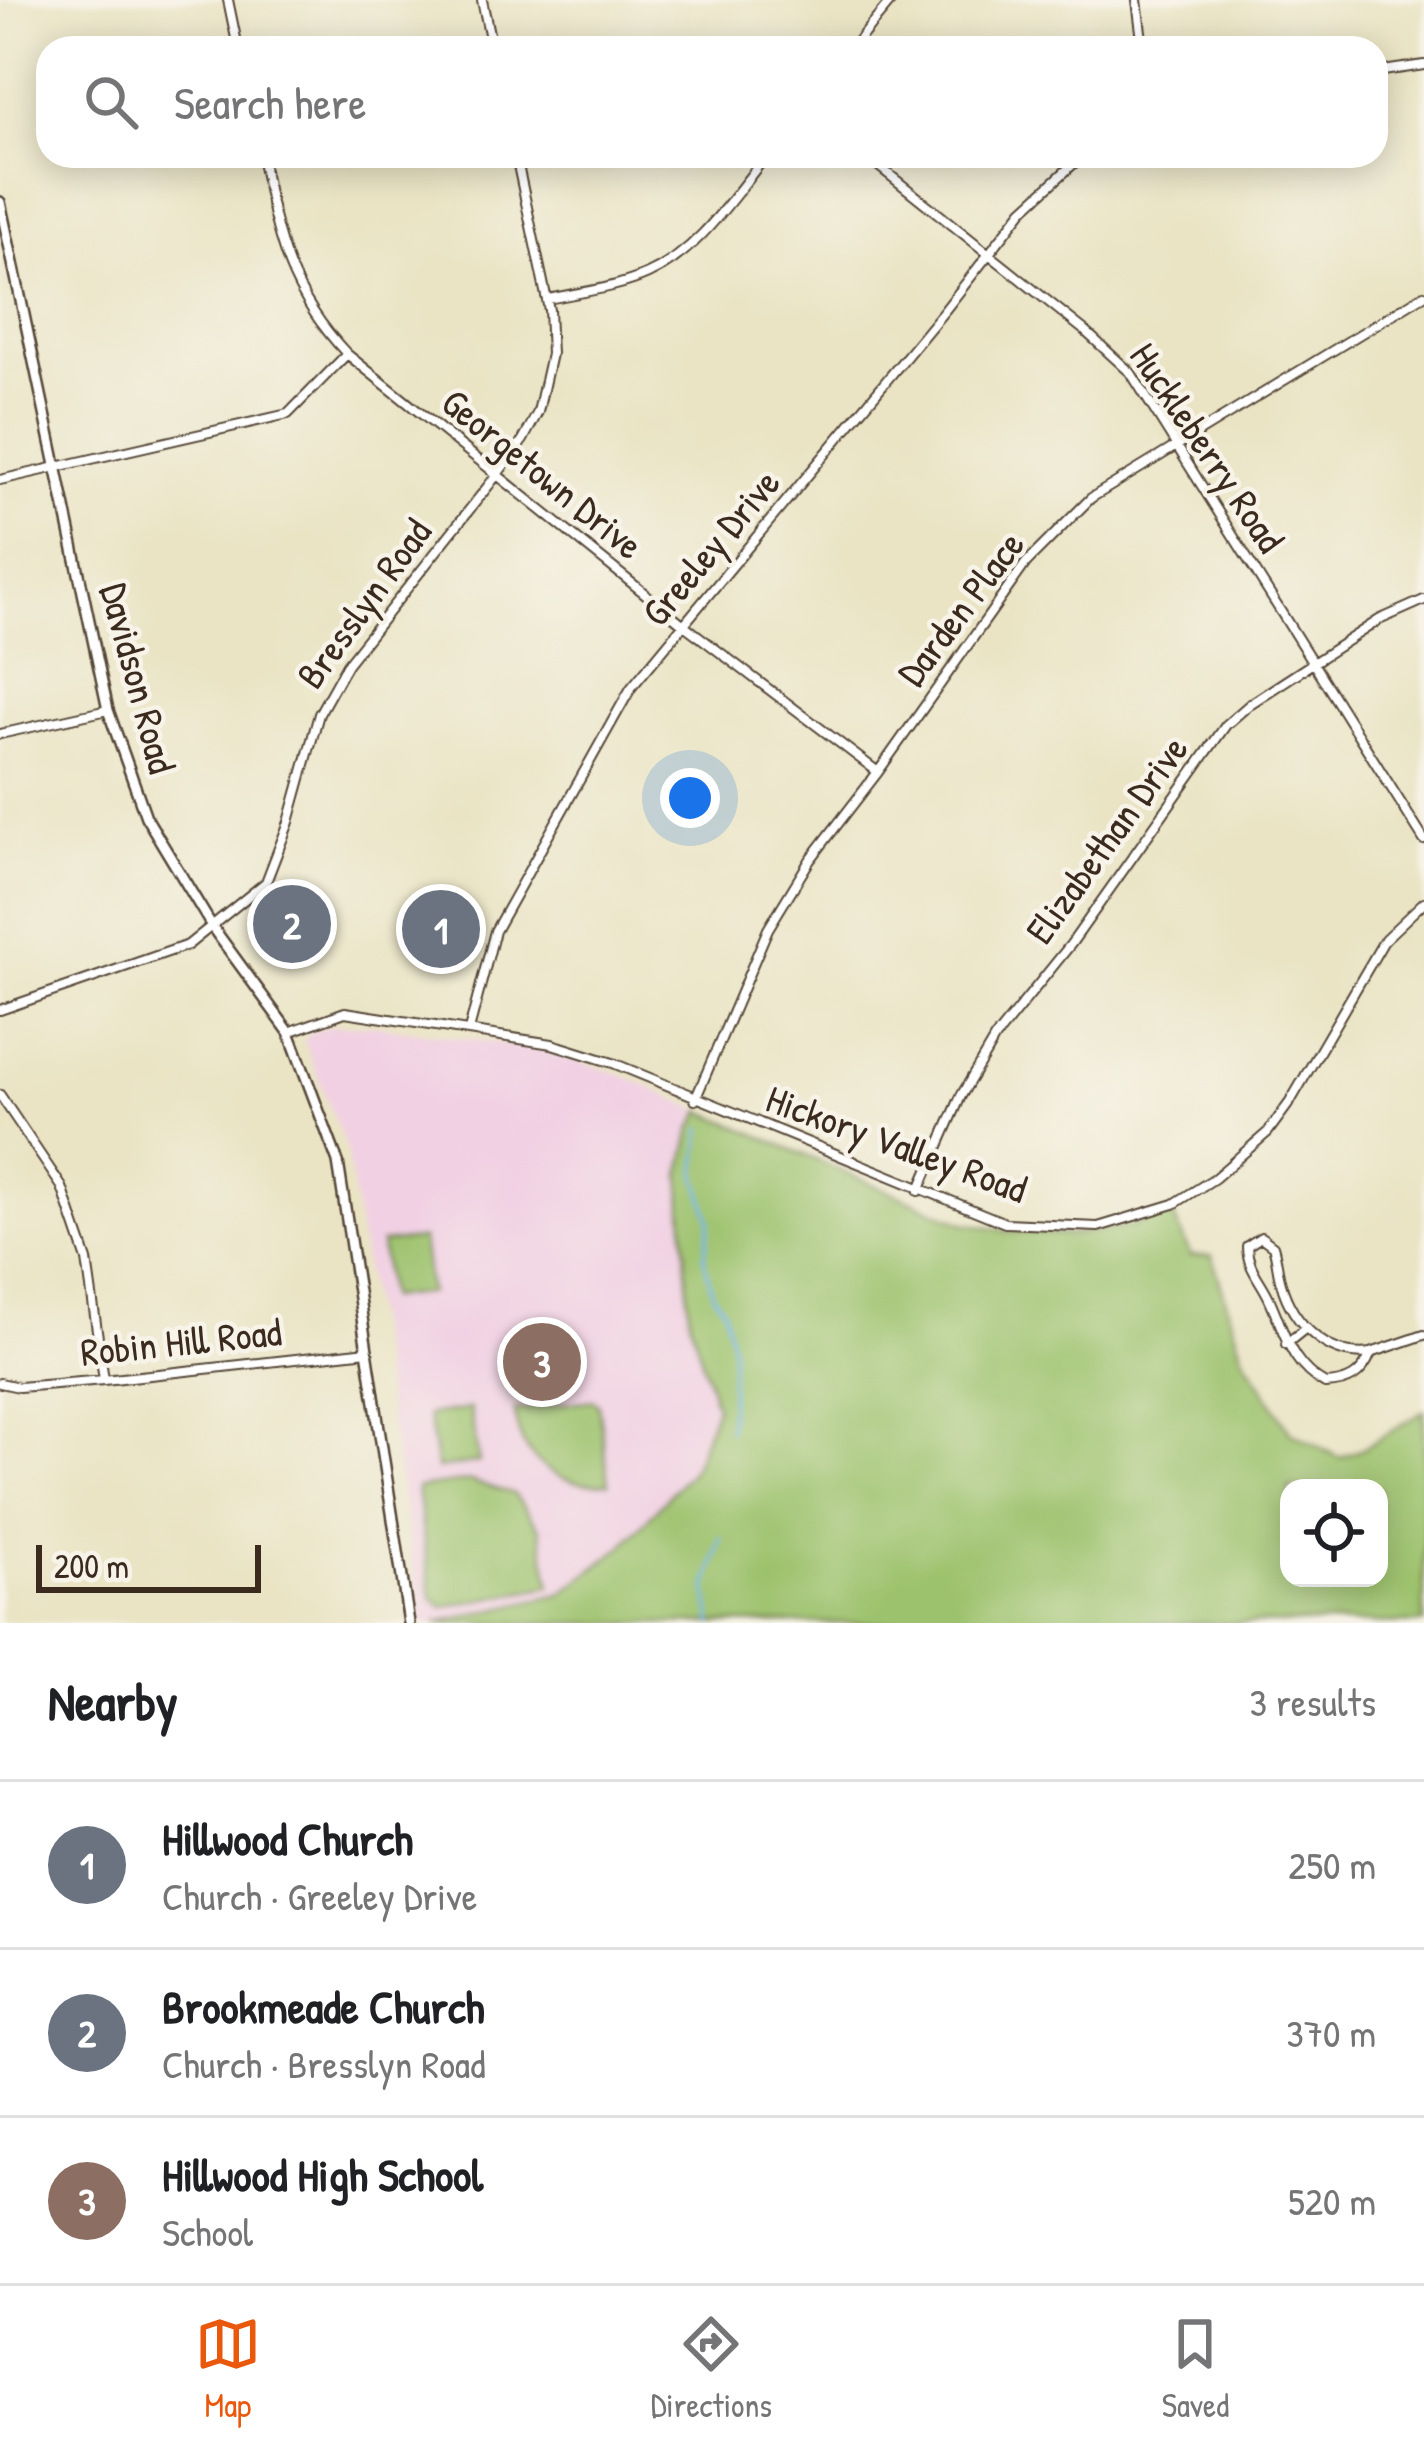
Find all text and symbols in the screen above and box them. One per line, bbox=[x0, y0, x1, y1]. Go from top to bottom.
search box bbox=[36, 36, 1388, 168]
icon: search bbox=[78, 69, 144, 135]
text: Search here bbox=[174, 72, 366, 133]
street label: Huckleberry Road bbox=[1118, 332, 1298, 562]
street label: Georgetown Drive bbox=[431, 375, 655, 571]
street label: Greeley Drive bbox=[629, 457, 791, 637]
street label: Bresslyn Road bbox=[283, 507, 443, 699]
street label: Darden Place bbox=[884, 520, 1036, 696]
street label: Davidson Road bbox=[88, 577, 190, 779]
street label: Elizabethan Drive bbox=[1013, 724, 1199, 954]
your location bbox=[660, 768, 720, 828]
pin: 2 bbox=[253, 879, 331, 969]
pin: 1 bbox=[402, 884, 480, 974]
street label: Hickory Valley Road bbox=[759, 1071, 1035, 1215]
street label: Robin Hill Road bbox=[78, 1304, 284, 1378]
pin: 3 bbox=[503, 1317, 581, 1407]
map controls bbox=[1280, 1479, 1388, 1587]
button: locate bbox=[1280, 1479, 1388, 1587]
scale bar bbox=[36, 1539, 261, 1592]
text: 200 m bbox=[54, 1544, 129, 1588]
text: Nearby bbox=[48, 1667, 178, 1736]
text: 3 results bbox=[1250, 1675, 1376, 1728]
text: Hillwood Church bbox=[162, 1808, 413, 1869]
text: 1 bbox=[80, 1838, 94, 1891]
text: 250 m bbox=[1288, 1838, 1376, 1891]
text: Church · Greeley Drive bbox=[162, 1869, 477, 1922]
text: Brookmeade Church bbox=[162, 1976, 484, 2037]
text: 2 bbox=[78, 2006, 96, 2059]
text: 370 m bbox=[1286, 2006, 1376, 2059]
text: Church · Bresslyn Road bbox=[162, 2037, 485, 2090]
text: Hillwood High School bbox=[162, 2144, 483, 2205]
text: 3 bbox=[78, 2174, 96, 2227]
text: 520 m bbox=[1288, 2174, 1376, 2227]
text: School bbox=[162, 2205, 253, 2258]
tab: Map bbox=[195, 2311, 261, 2427]
tab: Directions bbox=[651, 2311, 772, 2427]
tab: Saved bbox=[1162, 2311, 1229, 2427]

